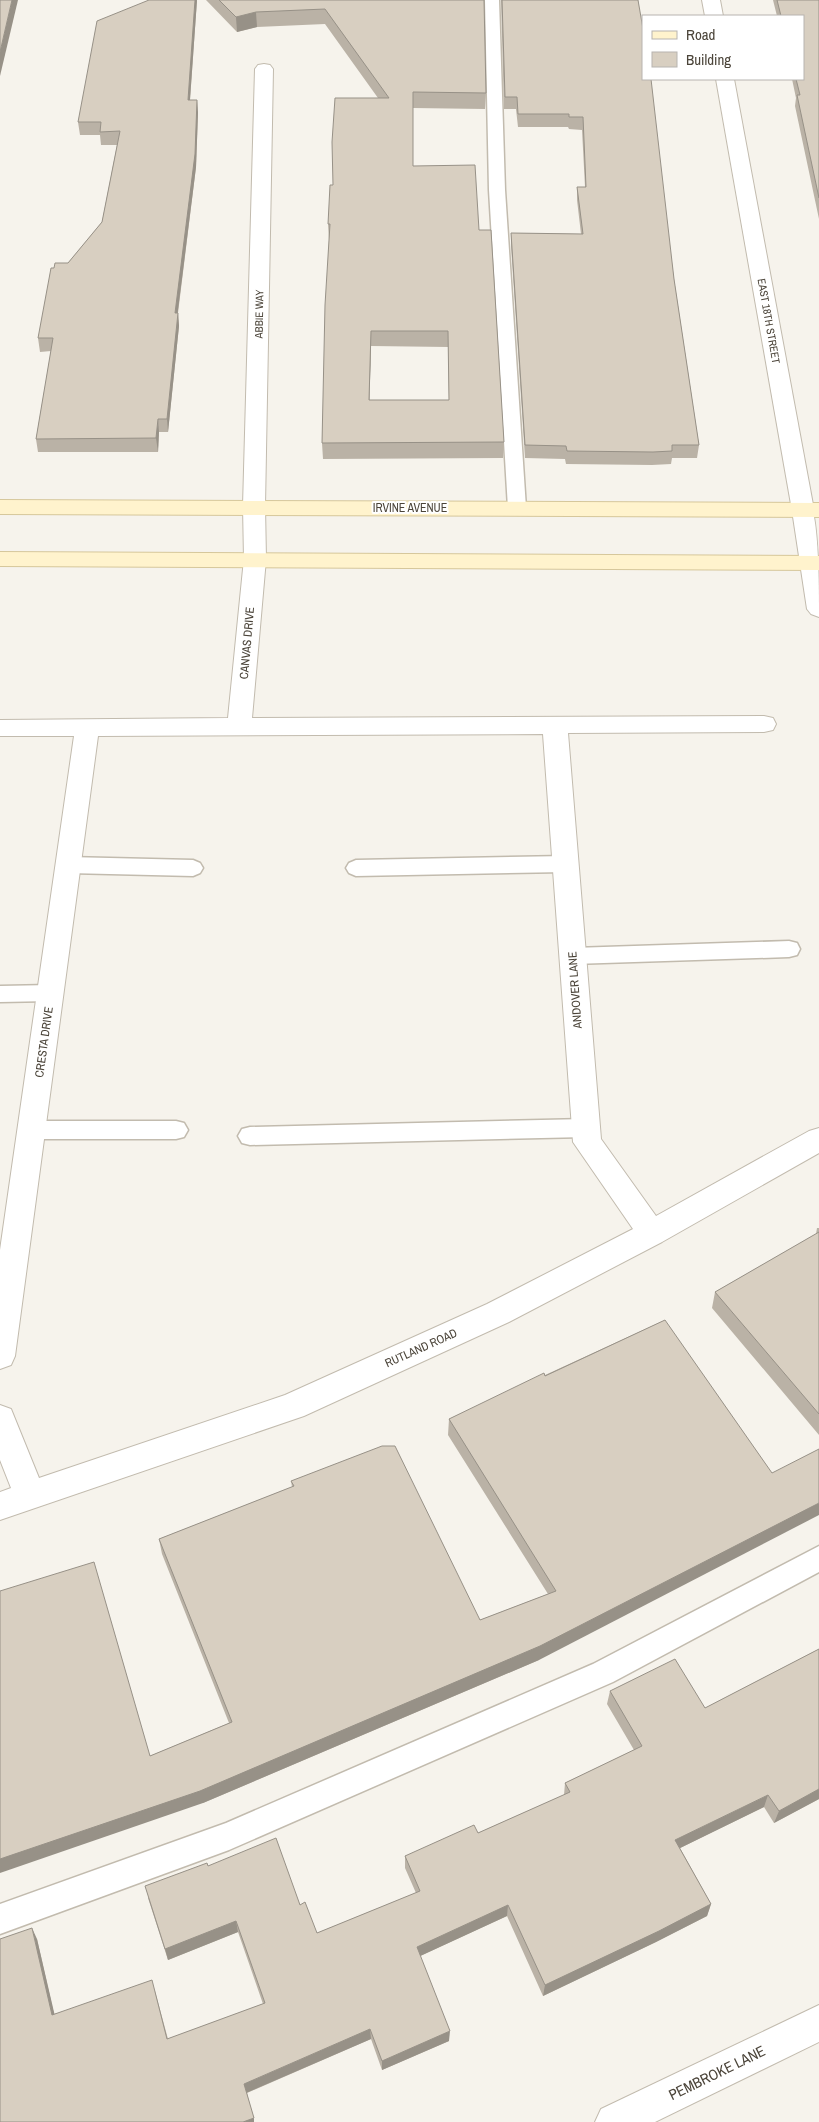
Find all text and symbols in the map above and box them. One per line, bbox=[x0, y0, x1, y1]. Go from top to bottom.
legend bbox=[642, 15, 804, 80]
text: Road bbox=[686, 24, 715, 45]
text: Building bbox=[686, 49, 731, 70]
street label: EAST 18TH STREET bbox=[755, 277, 783, 365]
street label: ABBIE WAY bbox=[252, 290, 266, 339]
street label: IRVINE AVENUE bbox=[373, 500, 447, 516]
street label: CANVAS DRIVE bbox=[236, 606, 258, 680]
street label: ANDOVER LANE bbox=[564, 951, 586, 1030]
street label: CRESTA DRIVE bbox=[31, 1006, 57, 1078]
street label: RUTLAND ROAD bbox=[382, 1325, 460, 1371]
street label: PEMBROKE LANE bbox=[665, 2040, 769, 2105]

